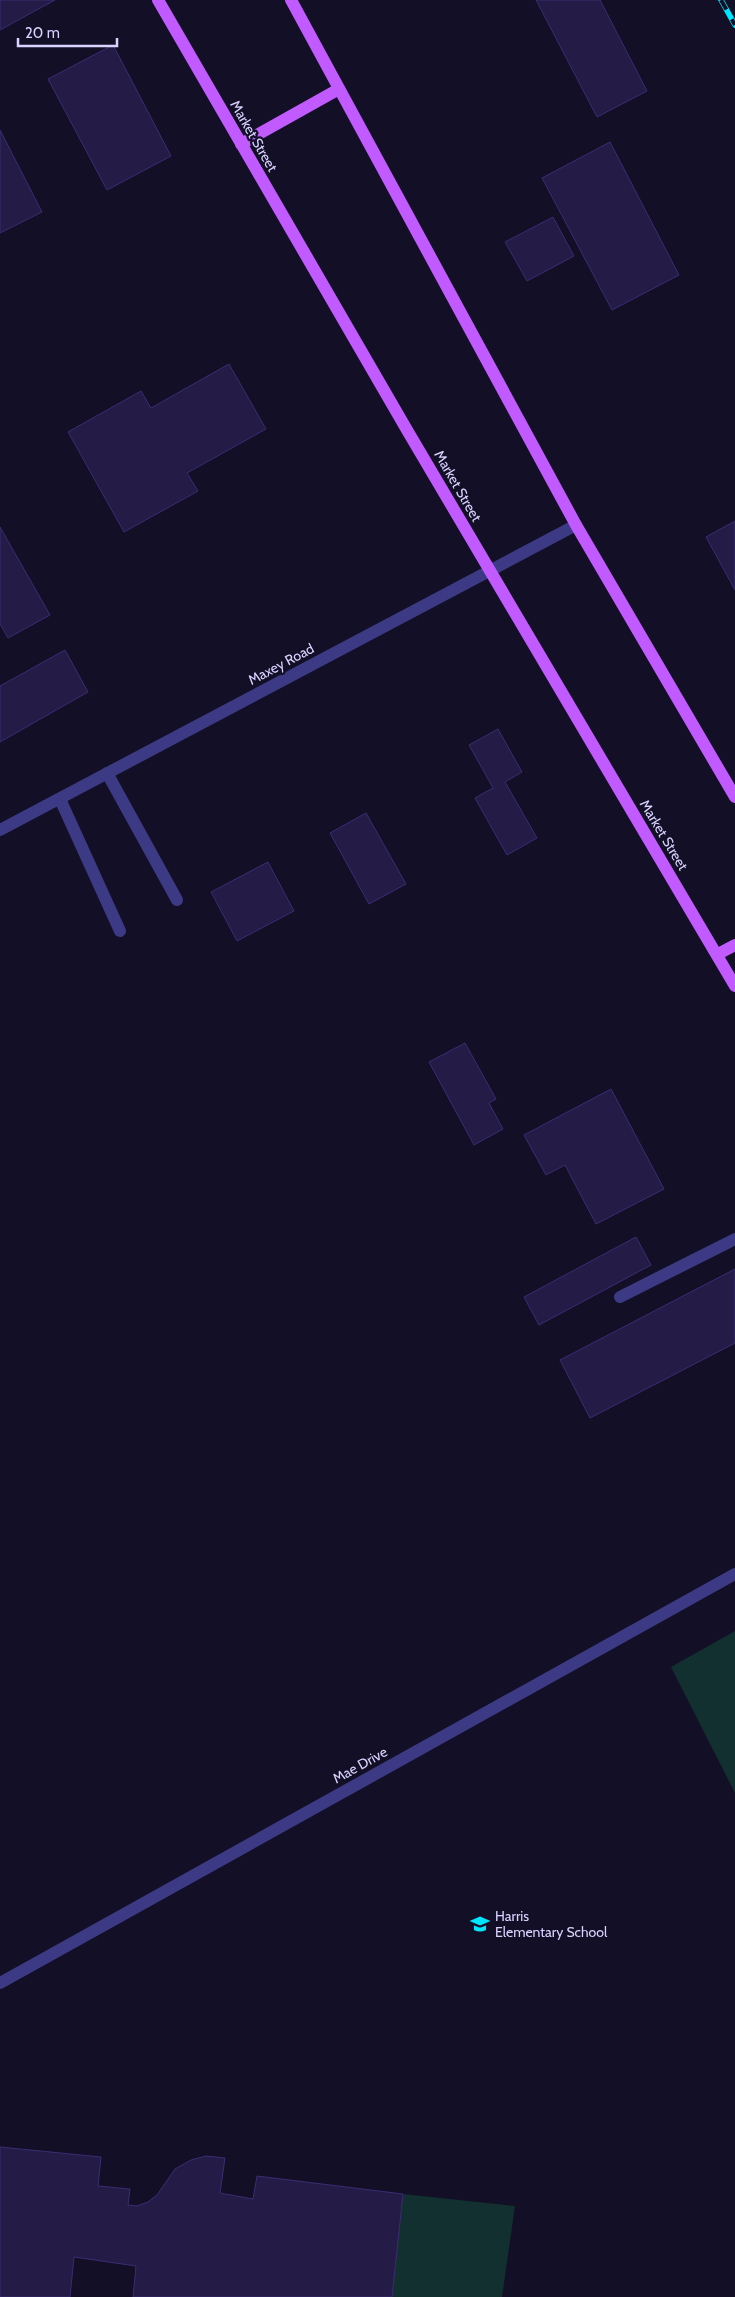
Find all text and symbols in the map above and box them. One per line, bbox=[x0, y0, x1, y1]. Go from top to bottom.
scale bar bbox=[18, 15, 116, 47]
text: 20 m bbox=[25, 24, 60, 42]
street label: Market Street bbox=[226, 97, 282, 175]
street label: Market Street bbox=[430, 447, 486, 525]
street label: Maxey Road bbox=[245, 639, 317, 689]
street label: Market Street bbox=[636, 796, 692, 874]
street label: Mae Drive bbox=[330, 1743, 390, 1787]
place label: Harris Elementary School bbox=[495, 1907, 608, 1941]
school or university icon: Harris Elementary School bbox=[469, 1913, 491, 1935]

